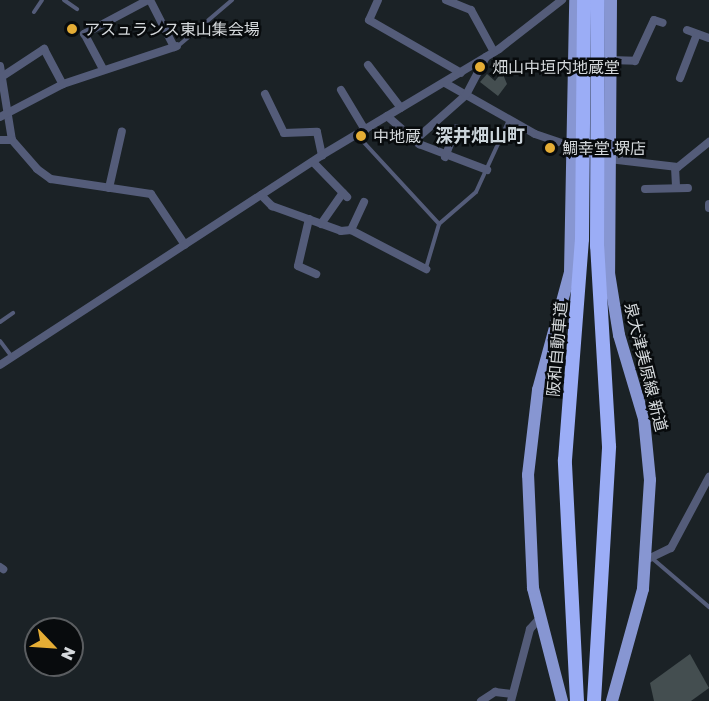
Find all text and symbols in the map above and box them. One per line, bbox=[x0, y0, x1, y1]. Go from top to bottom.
place label: アスュランス東山集会場 bbox=[84, 19, 260, 39]
marker: アスュランス東山集会場 bbox=[65, 22, 79, 36]
place label: 畑山中垣内地蔵堂 bbox=[492, 57, 620, 77]
marker: 畑山中垣内地蔵堂 bbox=[473, 60, 487, 74]
district label: 深井畑山町 bbox=[435, 124, 525, 146]
place label: 中地蔵 bbox=[373, 126, 421, 146]
marker: 中地蔵 bbox=[354, 129, 368, 143]
place label: 鯛幸堂 堺店 bbox=[562, 138, 646, 158]
marker: 鯛幸堂 堺店 bbox=[543, 141, 557, 155]
street label: 阪和自動車道 bbox=[543, 300, 571, 398]
street label: 泉大津美原線 新道 bbox=[621, 301, 671, 433]
north arrow bbox=[24, 617, 84, 677]
text: N bbox=[57, 644, 80, 663]

